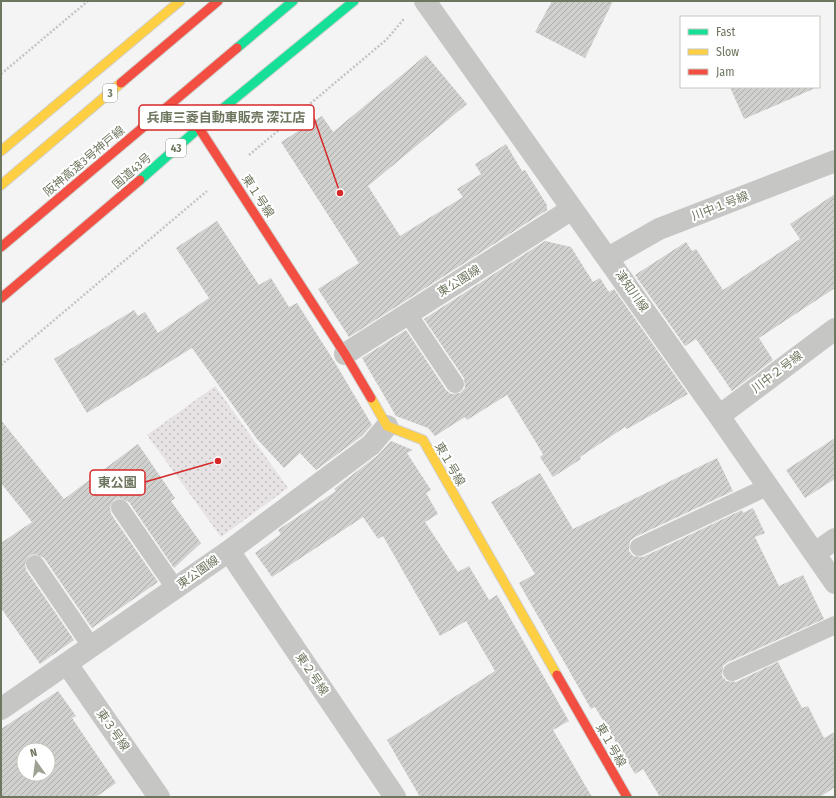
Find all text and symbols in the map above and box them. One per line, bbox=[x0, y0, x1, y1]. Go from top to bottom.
legend bbox=[680, 16, 820, 88]
text: Fast bbox=[716, 25, 735, 39]
text: Slow bbox=[716, 45, 739, 59]
text: Jam bbox=[716, 65, 734, 79]
road number: 3 bbox=[103, 84, 117, 102]
callout: 兵庫三菱自動車販売 深江店 bbox=[139, 105, 314, 130]
text: 兵庫三菱自動車販売 深江店 bbox=[147, 110, 305, 125]
street label: 阪神高速3号神戸線 bbox=[41, 123, 127, 199]
road number: 43 bbox=[166, 139, 186, 157]
street label: 国道43号 bbox=[110, 150, 154, 192]
street label: 東１号線 bbox=[239, 172, 277, 220]
street label: 川中１号線 bbox=[689, 189, 751, 223]
street label: 東公園線 bbox=[435, 262, 483, 300]
street label: 津知川線 bbox=[612, 267, 652, 315]
street label: 川中２号線 bbox=[749, 348, 805, 396]
street label: 東１号線 bbox=[432, 440, 468, 488]
callout: 東公園 bbox=[90, 470, 145, 495]
text: 東公園 bbox=[97, 475, 137, 490]
street label: 東公園線 bbox=[174, 552, 222, 592]
street label: 東２号線 bbox=[293, 650, 331, 698]
street label: 東３号線 bbox=[93, 706, 133, 754]
street label: 東１号線 bbox=[593, 721, 629, 769]
north arrow bbox=[16, 742, 56, 782]
text: N bbox=[29, 746, 38, 760]

